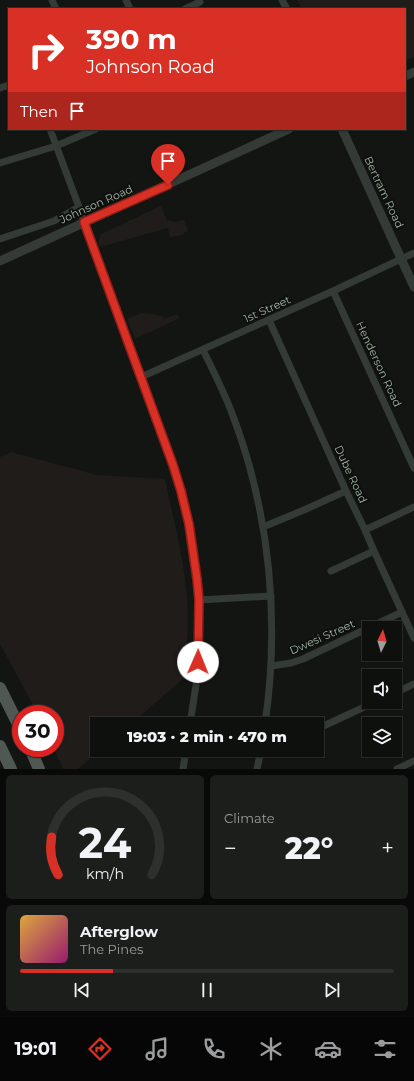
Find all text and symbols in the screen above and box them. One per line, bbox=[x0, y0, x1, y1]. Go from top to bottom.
text: 390 m bbox=[86, 22, 177, 56]
icon: right bbox=[20, 24, 72, 76]
text: Johnson Road bbox=[86, 56, 215, 78]
icon: arrive bbox=[66, 100, 88, 122]
text: Then bbox=[20, 102, 58, 121]
pin bbox=[151, 144, 185, 185]
icon: arrive bbox=[157, 150, 179, 172]
street label: Bertram Road bbox=[361, 154, 407, 230]
street label: Johnson Road bbox=[56, 182, 135, 227]
street label: 1st Street bbox=[241, 292, 293, 326]
street label: Henderson Road bbox=[353, 319, 405, 409]
street label: Dube Road bbox=[332, 443, 370, 505]
street label: Dwesi Street bbox=[287, 616, 357, 658]
north arrow bbox=[362, 621, 402, 661]
map controls bbox=[362, 621, 402, 757]
position arrow bbox=[177, 641, 219, 683]
button: sound bbox=[362, 669, 402, 709]
speed limit sign: 30 bbox=[12, 705, 64, 757]
button: layers bbox=[362, 717, 402, 757]
text: 19:03 · 2 min · 470 m bbox=[127, 727, 287, 746]
text: Climate bbox=[224, 810, 275, 826]
text: 24 bbox=[79, 818, 132, 868]
text: 22° bbox=[285, 830, 333, 867]
text: − bbox=[224, 835, 237, 862]
text: + bbox=[381, 835, 394, 862]
text: km/h bbox=[86, 865, 124, 883]
text: Afterglow bbox=[80, 922, 158, 941]
text: The Pines bbox=[80, 941, 143, 957]
icon: previous bbox=[71, 979, 93, 1001]
icon: pause bbox=[196, 979, 218, 1001]
icon: next bbox=[321, 979, 343, 1001]
icon: directions bbox=[86, 1035, 114, 1063]
icon: music bbox=[143, 1035, 171, 1063]
icon: phone bbox=[200, 1035, 228, 1063]
icon: climate bbox=[257, 1035, 285, 1063]
icon: car bbox=[314, 1035, 342, 1063]
icon: filters bbox=[371, 1035, 399, 1063]
text: 19:01 bbox=[15, 1038, 57, 1060]

